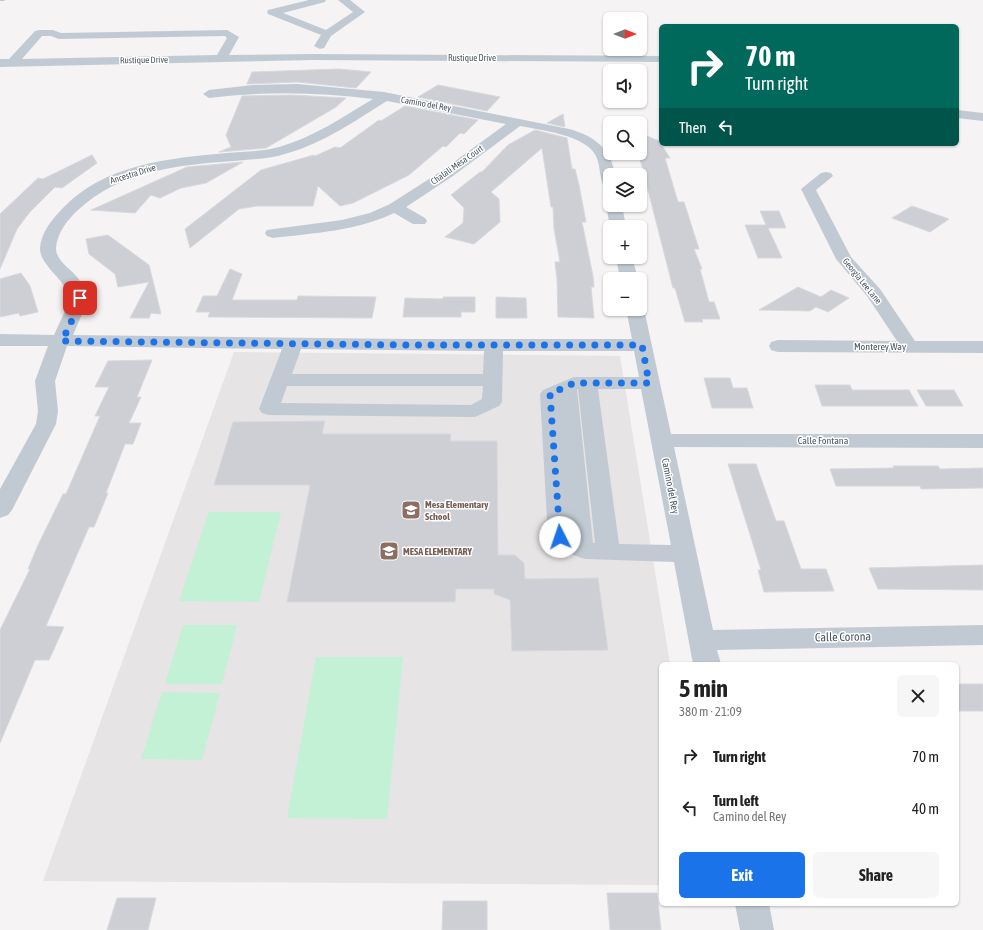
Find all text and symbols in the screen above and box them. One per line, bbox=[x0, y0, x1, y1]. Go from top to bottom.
north arrow bbox=[603, 12, 647, 56]
map controls bbox=[603, 12, 647, 316]
icon: right bbox=[679, 40, 731, 92]
text: 70 m bbox=[745, 40, 795, 72]
street label: Rustique Drive bbox=[448, 53, 496, 63]
street label: Rustique Drive bbox=[120, 55, 168, 65]
button: sound bbox=[603, 64, 647, 108]
text: Turn right bbox=[745, 73, 808, 94]
street label: Camino del Rey bbox=[400, 95, 452, 113]
button: search bbox=[603, 116, 647, 160]
icon: left bbox=[715, 116, 737, 138]
text: Then bbox=[679, 119, 707, 136]
street label: Chalali Mesa Court bbox=[429, 143, 485, 187]
street label: Ancestra Drive bbox=[109, 162, 157, 186]
button: layers bbox=[603, 168, 647, 212]
button: + bbox=[603, 220, 647, 264]
street label: Georgia Lee Lane bbox=[841, 256, 883, 306]
button: − bbox=[603, 272, 647, 316]
pin bbox=[63, 281, 97, 315]
icon: arrive bbox=[69, 287, 91, 309]
street label: Monterey Way bbox=[854, 341, 906, 352]
street label: Calle Fontana bbox=[798, 435, 849, 446]
street label: Camino del Rey bbox=[660, 457, 681, 515]
school or university icon: Mesa Elementary School bbox=[400, 499, 422, 521]
place label: Mesa Elementary School bbox=[425, 499, 489, 522]
position arrow bbox=[539, 516, 581, 558]
school or university icon: MESA ELEMENTARY bbox=[378, 540, 400, 562]
place label: MESA ELEMENTARY bbox=[403, 546, 472, 557]
street label: Calle Corona bbox=[815, 630, 871, 644]
text: 5 min bbox=[679, 675, 728, 702]
button: close bbox=[897, 675, 939, 717]
text: 380 m · 21:09 bbox=[679, 704, 742, 719]
icon: right bbox=[679, 745, 701, 767]
text: Turn right bbox=[713, 748, 766, 765]
text: 70 m bbox=[912, 748, 939, 765]
text: Turn left bbox=[713, 792, 759, 809]
icon: left bbox=[679, 797, 701, 819]
text: 40 m bbox=[912, 800, 939, 817]
text: Camino del Rey bbox=[713, 809, 786, 824]
button: Exit bbox=[679, 852, 805, 898]
button: Share bbox=[813, 852, 939, 898]

